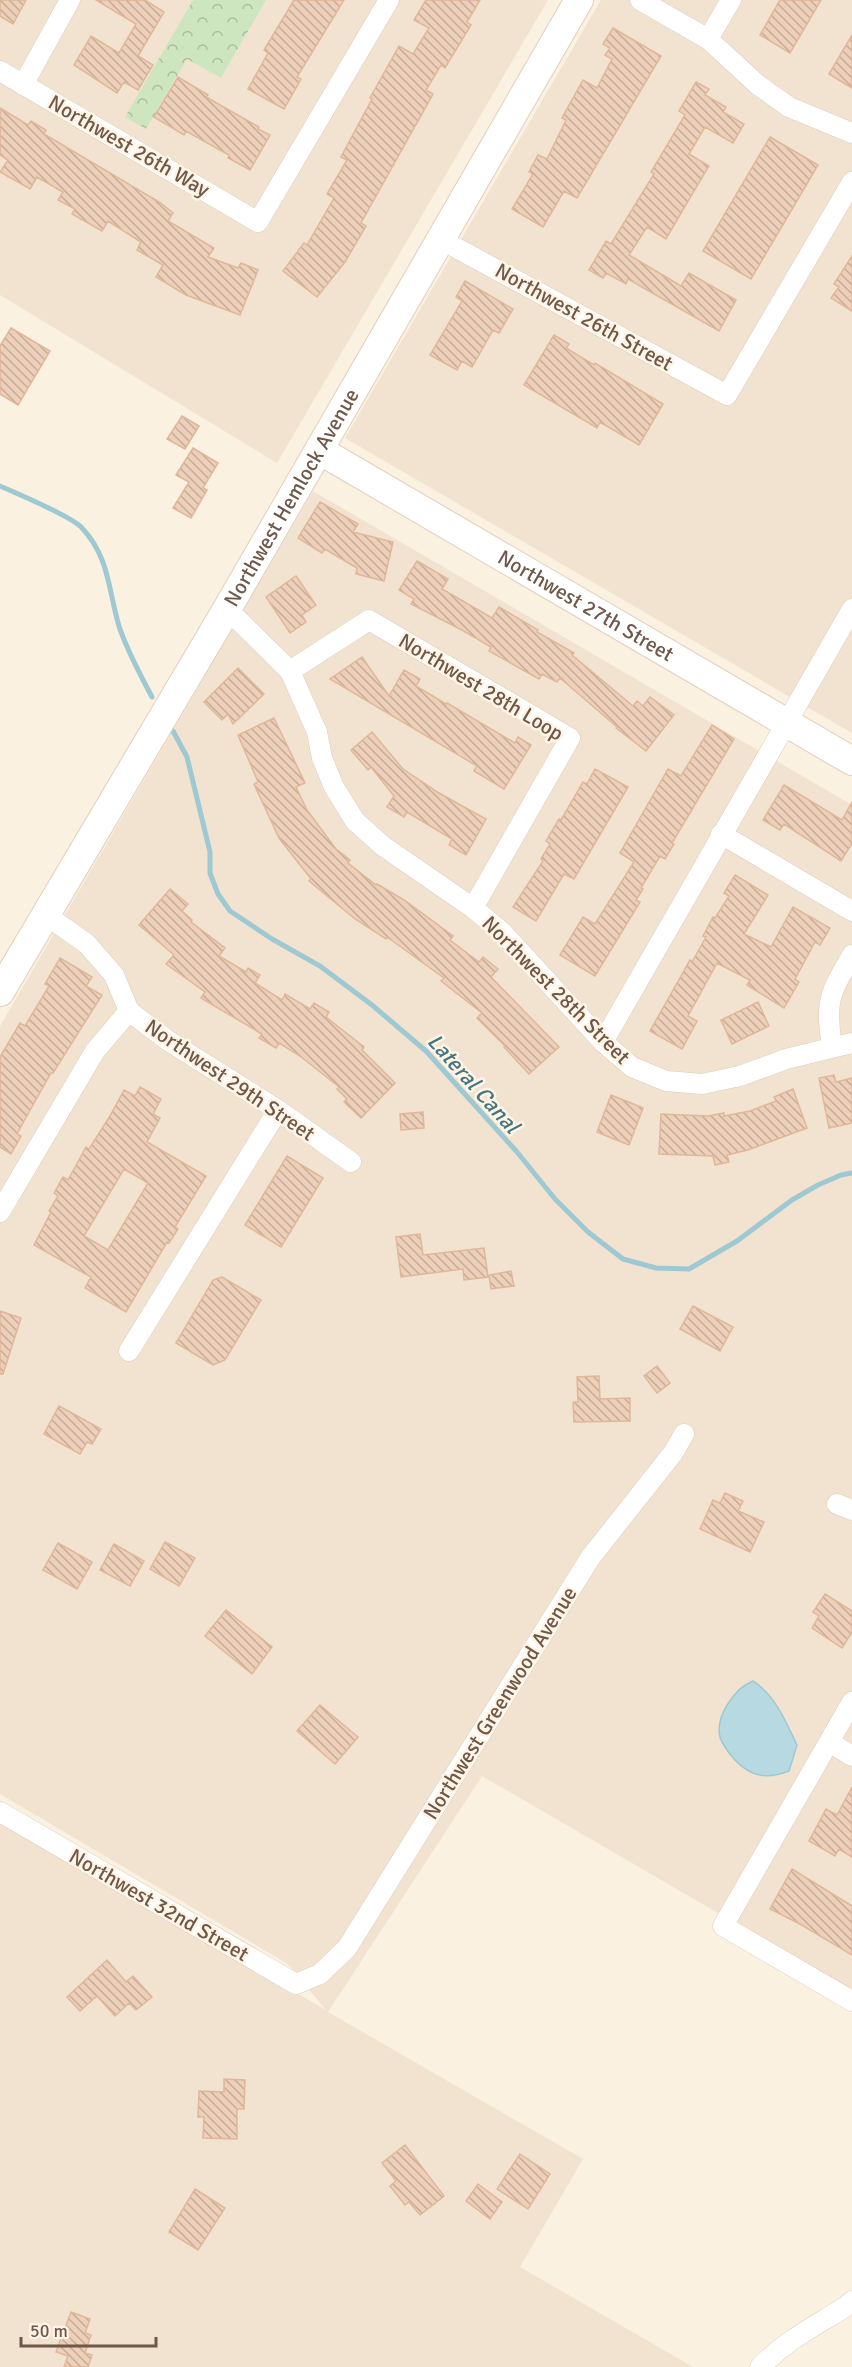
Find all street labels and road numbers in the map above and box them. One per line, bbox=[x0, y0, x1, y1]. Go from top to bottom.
street label: Northwest 26th Way bbox=[44, 89, 214, 203]
street label: Northwest 26th Street bbox=[491, 257, 677, 377]
street label: Northwest Hemlock Avenue bbox=[218, 384, 365, 611]
street label: Northwest 27th Street bbox=[493, 544, 679, 667]
street label: Northwest 28th Loop bbox=[394, 627, 568, 747]
street label: Northwest 28th Street bbox=[476, 910, 636, 1070]
street label: Northwest 29th Street bbox=[140, 1014, 320, 1146]
street label: Northwest Greenwood Avenue bbox=[418, 1582, 582, 1824]
street label: Northwest 32nd Street bbox=[65, 1843, 253, 1967]

